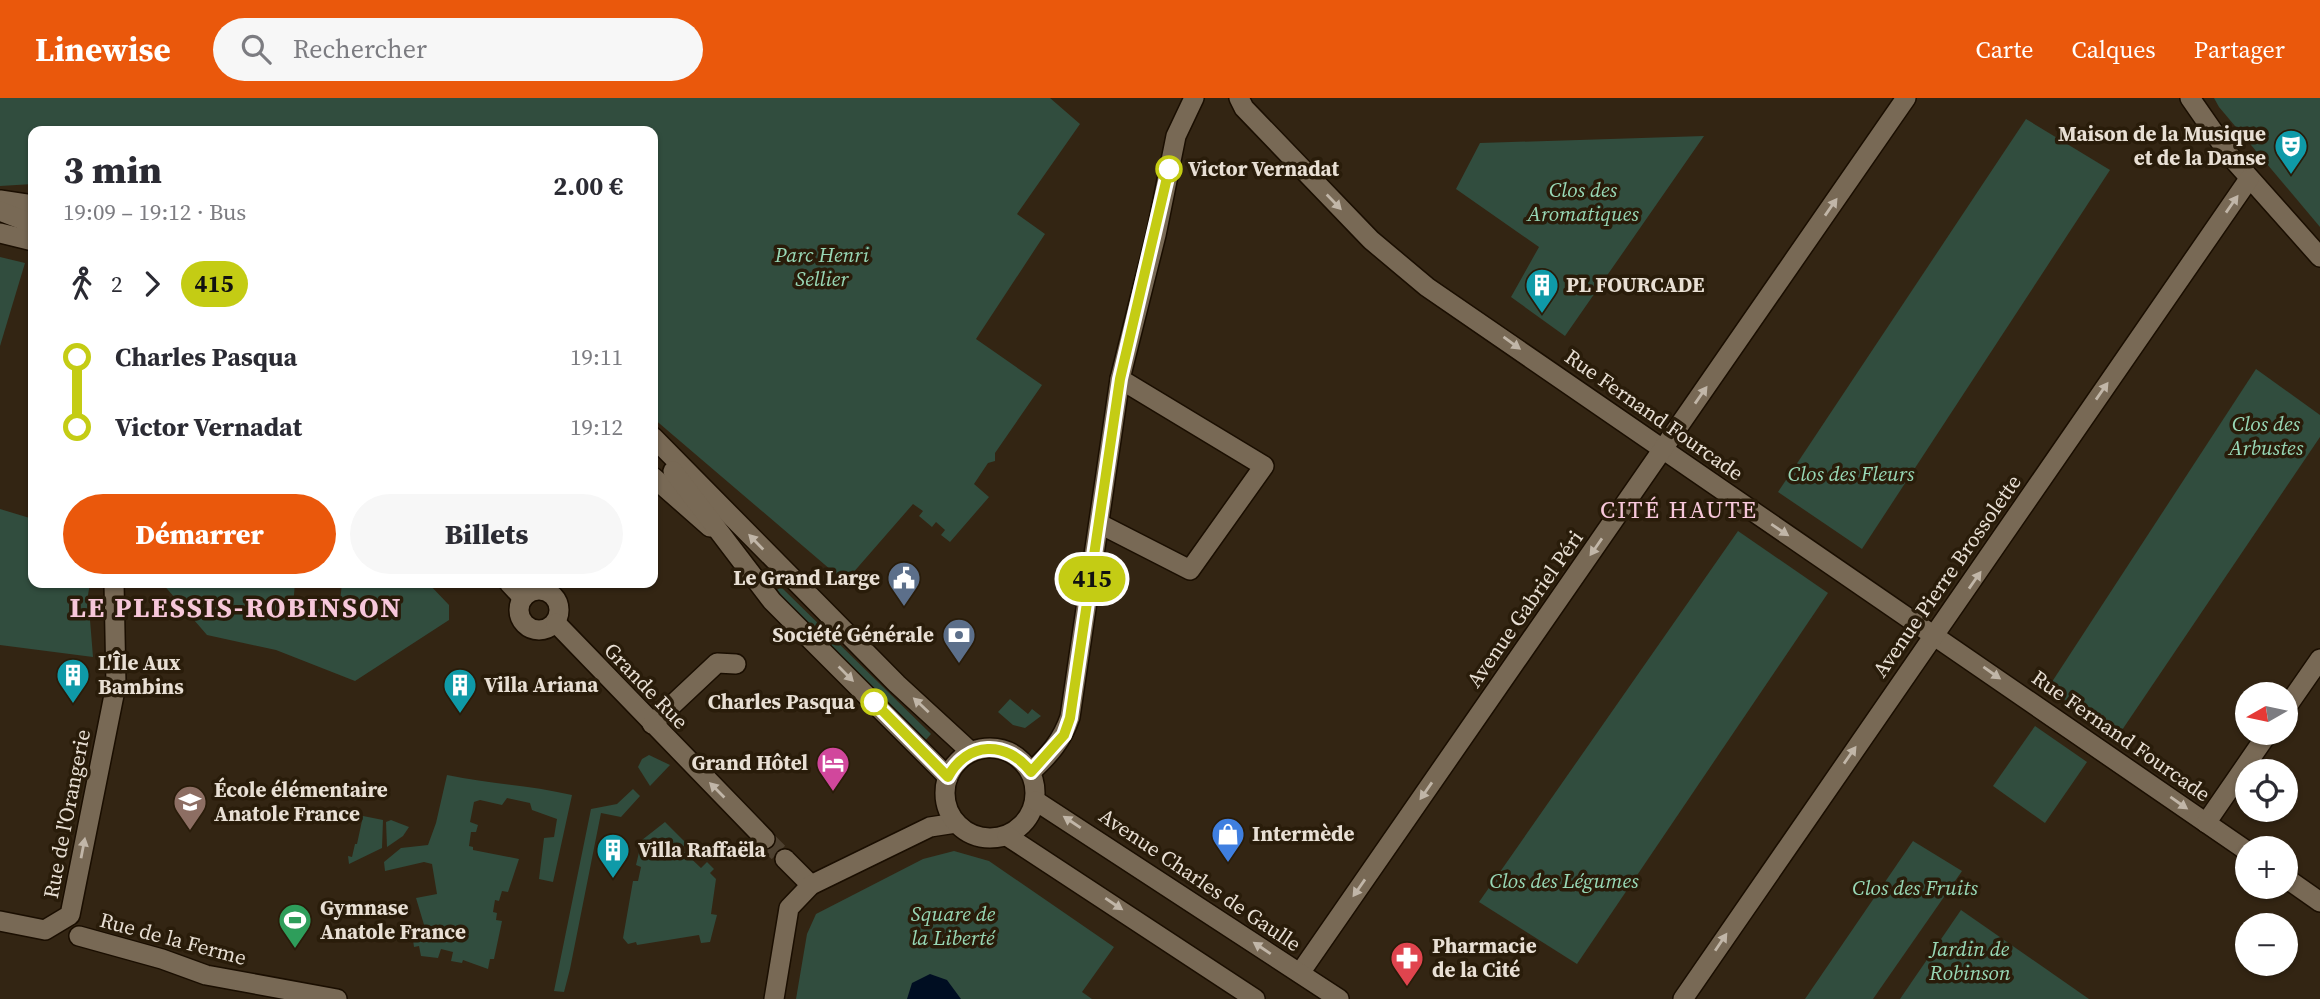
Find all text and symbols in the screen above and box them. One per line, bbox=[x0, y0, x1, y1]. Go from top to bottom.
search box bbox=[213, 18, 703, 81]
text: Linewise bbox=[35, 27, 171, 72]
icon: search bbox=[237, 30, 275, 68]
text: Rechercher bbox=[293, 31, 427, 67]
text: Carte bbox=[1976, 33, 2034, 66]
text: Calques bbox=[2072, 33, 2156, 66]
text: Partager bbox=[2194, 33, 2285, 66]
place label: Maison de la Musique et de la Danse bbox=[2058, 119, 2266, 172]
theatre icon: Maison de la Musique et de la Danse bbox=[2272, 127, 2310, 176]
text: 3 min bbox=[63, 144, 162, 196]
place label: Victor Vernadat bbox=[1188, 154, 1340, 183]
marker: Victor Vernadat bbox=[1156, 156, 1182, 182]
text: 2.00 € bbox=[553, 168, 623, 204]
park label: Clos des Aromatiques bbox=[1526, 175, 1639, 228]
one-way arrow bbox=[1326, 193, 1342, 210]
one-way arrow bbox=[2225, 195, 2239, 213]
text: 19:09 – 19:12 · Bus bbox=[63, 196, 246, 228]
one-way arrow bbox=[1824, 198, 1838, 216]
park label: Parc Henri Sellier bbox=[774, 240, 870, 293]
icon: walk bbox=[63, 265, 101, 303]
icon: forward bbox=[133, 265, 171, 303]
building icon: PL FOURCADE bbox=[1523, 266, 1561, 315]
text: 415 bbox=[195, 267, 234, 300]
text: 2 bbox=[111, 268, 123, 300]
place label: PL FOURCADE bbox=[1566, 270, 1704, 299]
one-way arrow bbox=[1503, 336, 1521, 350]
text: Charles Pasqua bbox=[115, 339, 297, 375]
text: 19:11 bbox=[570, 341, 623, 373]
street label: Rue Fernand Fourcade bbox=[1559, 342, 1749, 487]
one-way arrow bbox=[2095, 382, 2109, 400]
one-way arrow bbox=[1694, 385, 1707, 404]
text: Victor Vernadat bbox=[115, 409, 302, 445]
park label: Clos des Arbustes bbox=[2228, 409, 2304, 462]
text: 19:12 bbox=[570, 411, 623, 443]
park label: Clos des Fleurs bbox=[1788, 459, 1915, 488]
street label: Avenue Pierre Brossolette bbox=[1866, 469, 2028, 683]
district label: CITÉ HAUTE bbox=[1600, 493, 1758, 526]
button: Démarrer bbox=[63, 494, 336, 574]
button: Billets bbox=[350, 494, 623, 574]
one-way arrow bbox=[1771, 523, 1789, 537]
street label: Avenue Gabriel Péri bbox=[1459, 524, 1590, 693]
one-way arrow bbox=[748, 534, 764, 551]
one-way arrow bbox=[1589, 538, 1603, 556]
line badge: 415 bbox=[1052, 556, 1132, 602]
public building icon: Le Grand Large bbox=[885, 559, 923, 608]
text: 415 bbox=[1072, 562, 1112, 595]
place label: Le Grand Large bbox=[733, 563, 880, 592]
one-way arrow bbox=[1968, 570, 1981, 589]
district label: LE PLESSIS-ROBINSON bbox=[69, 588, 403, 626]
bank icon: Société Générale bbox=[940, 616, 978, 665]
place label: Société Générale bbox=[772, 620, 934, 649]
street label: Grande Rue bbox=[598, 636, 695, 735]
place label: L'Île Aux Bambins bbox=[98, 648, 184, 701]
building icon: L'Île Aux Bambins bbox=[54, 656, 92, 705]
street label: Rue Fernand Fourcade bbox=[2026, 663, 2216, 808]
building icon: Villa Ariana bbox=[441, 666, 479, 715]
one-way arrow bbox=[837, 666, 854, 682]
one-way arrow bbox=[1983, 666, 2001, 680]
place label: Villa Ariana bbox=[484, 670, 599, 699]
north arrow bbox=[2235, 682, 2298, 746]
map controls bbox=[2235, 682, 2298, 976]
place label: Charles Pasqua bbox=[708, 687, 856, 716]
marker: Charles Pasqua bbox=[861, 689, 887, 715]
one-way arrow bbox=[913, 698, 930, 714]
street label: Rue de l'Orangerie bbox=[36, 727, 97, 901]
hotel icon: Grand Hôtel bbox=[814, 744, 852, 793]
one-way arrow bbox=[1843, 746, 1857, 764]
place label: Grand Hôtel bbox=[691, 748, 808, 777]
button: locate bbox=[2235, 759, 2298, 822]
place label: École élémentaire Anatole France bbox=[214, 775, 388, 828]
one-way arrow bbox=[708, 782, 725, 799]
one-way arrow bbox=[1419, 782, 1433, 800]
school or university icon: École élémentaire Anatole France bbox=[171, 783, 209, 832]
one-way arrow bbox=[2170, 796, 2188, 810]
street label: Avenue Charles de Gaulle bbox=[1094, 801, 1307, 958]
shop icon: Intermède bbox=[1209, 815, 1247, 864]
one-way arrow bbox=[1062, 816, 1082, 829]
place label: Intermède bbox=[1252, 819, 1355, 848]
building icon: Villa Raffaëla bbox=[594, 831, 632, 880]
place label: Villa Raffaëla bbox=[638, 835, 767, 864]
button: + bbox=[2235, 836, 2298, 899]
one-way arrow bbox=[78, 837, 89, 859]
park label: Clos des Légumes bbox=[1489, 866, 1639, 895]
park label: Clos des Fruits bbox=[1852, 873, 1978, 902]
one-way arrow bbox=[1352, 879, 1366, 897]
place label: Gymnase Anatole France bbox=[320, 893, 466, 946]
one-way arrow bbox=[1104, 897, 1123, 910]
park label: Square de la Liberté bbox=[911, 899, 996, 952]
sports icon: Gymnase Anatole France bbox=[276, 901, 314, 950]
street label: Rue de la Ferme bbox=[97, 905, 250, 972]
button: − bbox=[2235, 913, 2298, 976]
place label: Pharmacie de la Cité bbox=[1432, 931, 1537, 984]
one-way arrow bbox=[1714, 932, 1727, 952]
park label: Jardin de Robinson bbox=[1928, 934, 2011, 987]
pharmacy icon: Pharmacie de la Cité bbox=[1388, 939, 1426, 988]
one-way arrow bbox=[1252, 942, 1271, 955]

